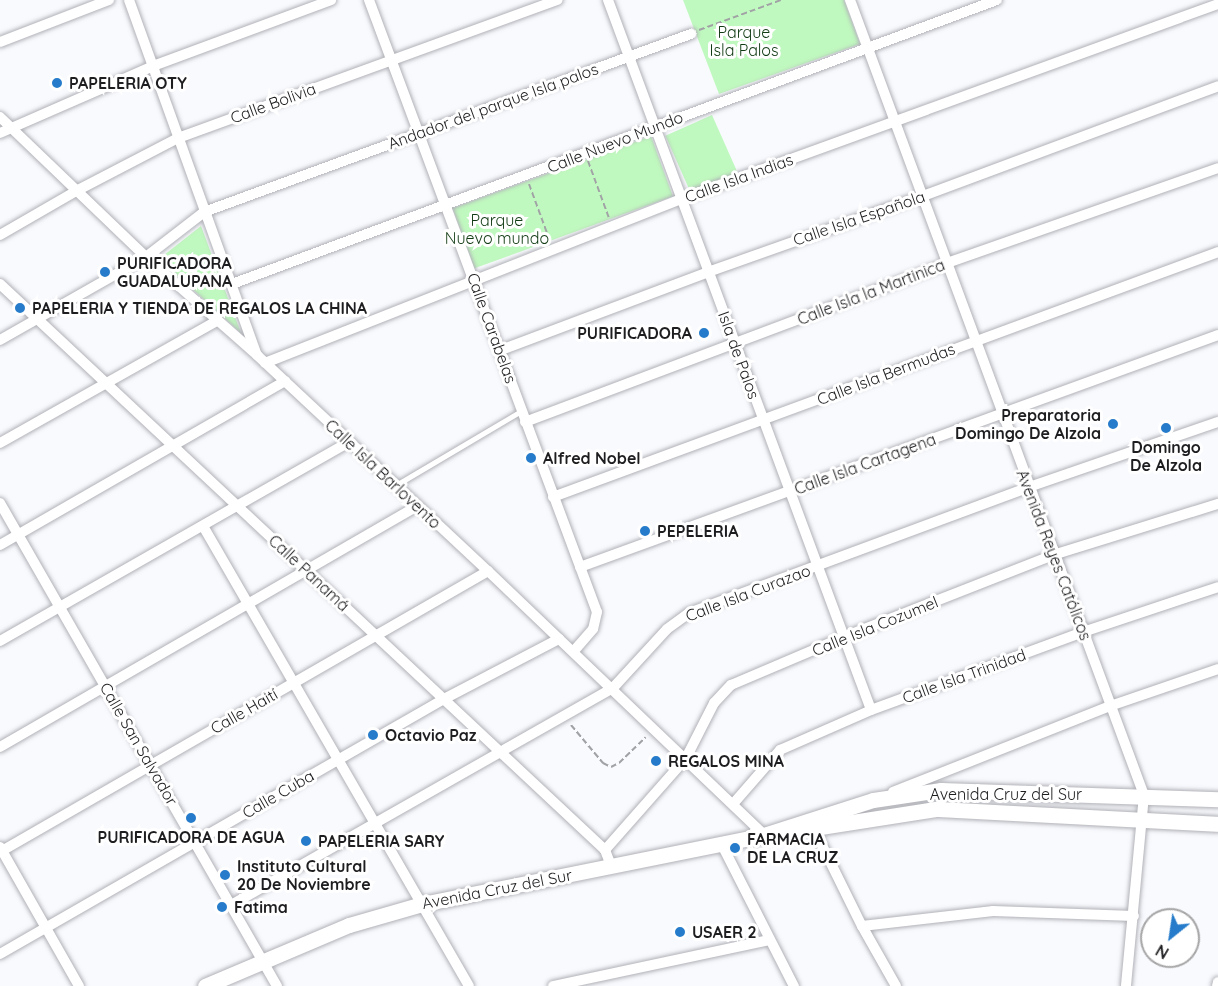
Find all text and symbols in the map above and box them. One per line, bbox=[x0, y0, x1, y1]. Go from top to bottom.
park label: Parque Isla Palos bbox=[709, 22, 779, 60]
street label: Andador del parque Isla palos bbox=[385, 59, 601, 153]
place label: PAPELERIA OTY bbox=[69, 73, 187, 93]
marker: PAPELERIA OTY bbox=[50, 76, 64, 90]
street label: Calle Bolivia bbox=[228, 79, 318, 127]
street label: Calle Nuevo Mundo bbox=[544, 107, 686, 177]
street label: Calle Isla Indias bbox=[682, 150, 796, 206]
street label: Calle Isla Española bbox=[791, 186, 927, 250]
park label: Parque Nuevo mundo bbox=[445, 210, 549, 248]
place label: PURIFICADORA GUADALUPANA bbox=[117, 253, 232, 291]
street label: Calle Isla la Martinica bbox=[795, 255, 947, 329]
marker: PURIFICADORA GUADALUPANA bbox=[98, 265, 112, 279]
street label: Calle Carabelas bbox=[463, 270, 521, 386]
place label: PAPELERIA Y TIENDA DE REGALOS LA CHINA bbox=[32, 298, 367, 318]
marker: PAPELERIA Y TIENDA DE REGALOS LA CHINA bbox=[13, 301, 27, 315]
street label: Isla de Palos bbox=[714, 308, 764, 402]
place label: PURIFICADORA bbox=[577, 323, 692, 343]
marker: PURIFICADORA bbox=[697, 326, 711, 340]
street label: Calle Isla Bermudas bbox=[814, 339, 958, 409]
place label: Preparatoria Domingo De Alzola bbox=[955, 405, 1101, 443]
street label: Calle Isla Barlovento bbox=[321, 415, 445, 533]
marker: Preparatoria Domingo De Alzola bbox=[1106, 417, 1120, 431]
marker: Domingo De Alzola bbox=[1159, 421, 1173, 435]
street label: Calle Isla Cartagena bbox=[792, 429, 938, 499]
place label: Domingo De Alzola bbox=[1130, 437, 1202, 475]
place label: Alfred Nobel bbox=[543, 448, 641, 468]
marker: Alfred Nobel bbox=[524, 451, 538, 465]
street label: Avenida Reyes Católicos bbox=[1013, 467, 1095, 643]
place label: PEPELERIA bbox=[657, 521, 738, 541]
marker: PEPELERIA bbox=[638, 524, 652, 538]
street label: Calle Panamá bbox=[265, 531, 353, 615]
street label: Calle Isla Curazao bbox=[683, 560, 813, 626]
street label: Calle Isla Cozumel bbox=[809, 592, 941, 660]
street label: Calle Isla Trinidad bbox=[900, 645, 1028, 707]
street label: Calle San Salvador bbox=[96, 679, 182, 809]
street label: Calle Haití bbox=[207, 684, 281, 738]
place label: Octavio Paz bbox=[385, 725, 477, 745]
marker: Octavio Paz bbox=[366, 728, 380, 742]
place label: REGALOS MINA bbox=[668, 751, 784, 771]
marker: REGALOS MINA bbox=[649, 754, 663, 768]
street label: Calle Cuba bbox=[239, 766, 317, 822]
street label: Avenida Cruz del Sur bbox=[930, 784, 1082, 804]
marker: PURIFICADORA DE AGUA bbox=[184, 811, 198, 825]
place label: PURIFICADORA DE AGUA bbox=[98, 827, 284, 847]
place label: FARMACIA DE LA CRUZ bbox=[747, 829, 838, 867]
place label: PAPELERIA SARY bbox=[318, 831, 444, 851]
marker: PAPELERIA SARY bbox=[299, 834, 313, 848]
marker: FARMACIA DE LA CRUZ bbox=[728, 841, 742, 855]
place label: Instituto Cultural 20 De Noviembre bbox=[237, 856, 371, 894]
street label: Avenida Cruz del Sur bbox=[420, 865, 574, 913]
marker: Instituto Cultural 20 De Noviembre bbox=[218, 868, 232, 882]
place label: Fatima bbox=[234, 897, 288, 917]
marker: Fatima bbox=[215, 900, 229, 914]
north arrow bbox=[1140, 908, 1200, 968]
place label: USAER 2 bbox=[692, 922, 757, 942]
marker: USAER 2 bbox=[673, 925, 687, 939]
text: N bbox=[1152, 940, 1172, 963]

